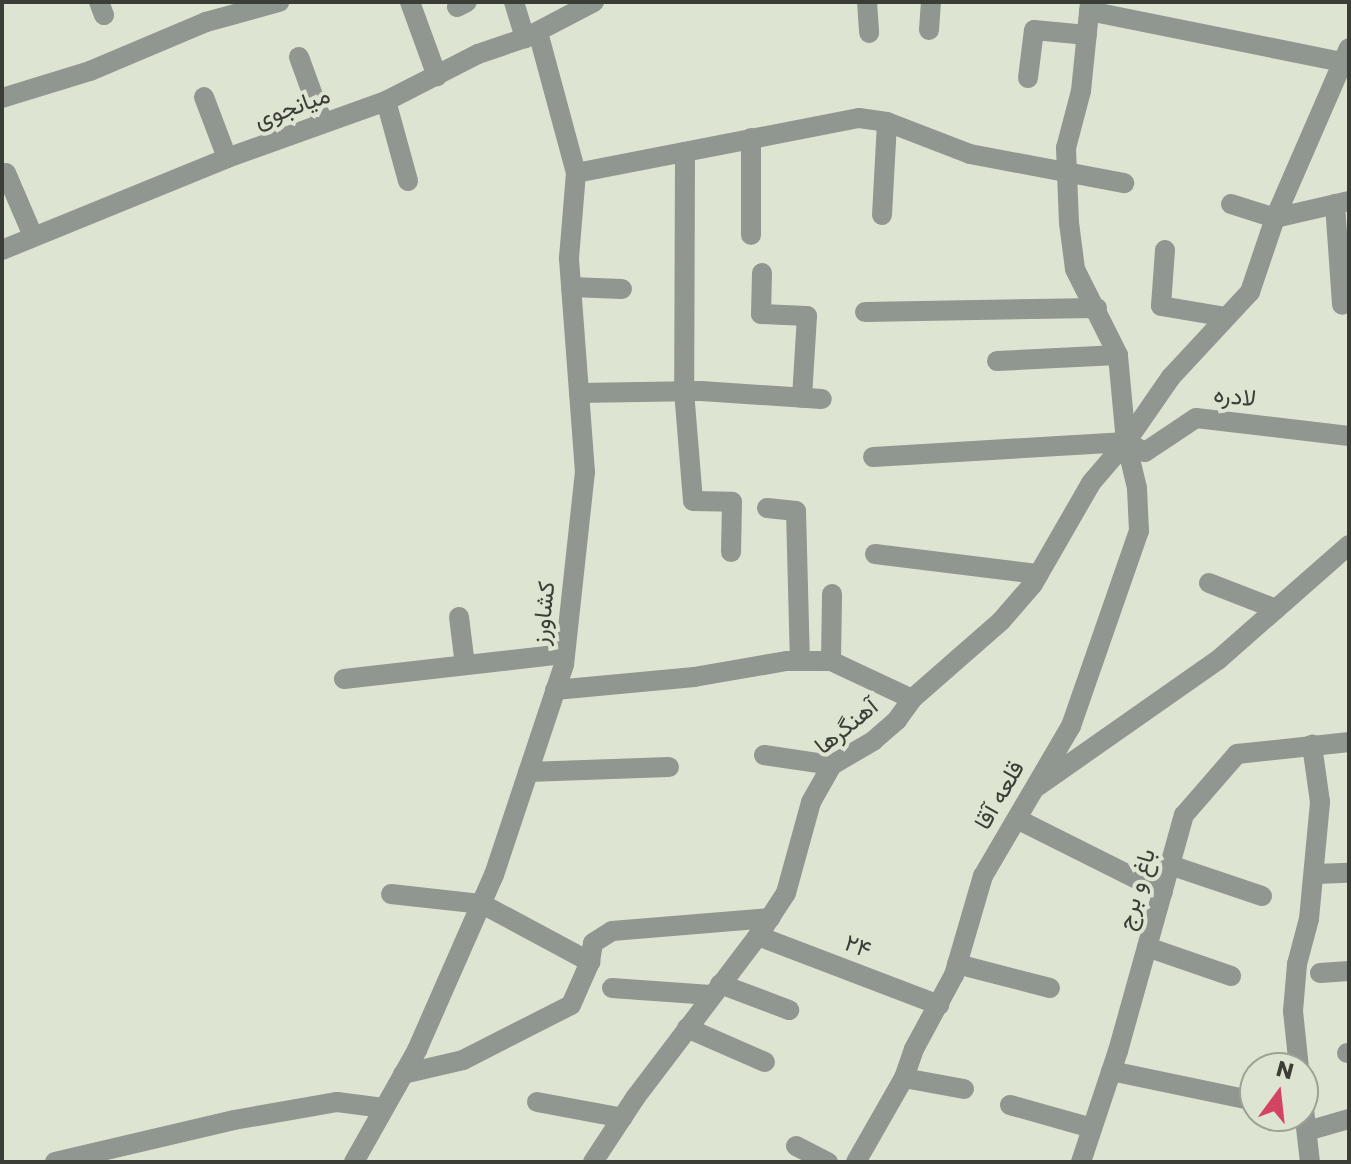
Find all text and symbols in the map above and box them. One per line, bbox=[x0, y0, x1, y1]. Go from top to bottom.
street label: میانجوی bbox=[250, 80, 334, 134]
street label: لادره bbox=[1212, 379, 1258, 413]
street label: کشاورز bbox=[525, 580, 561, 646]
street label: آهنگرها bbox=[809, 692, 883, 760]
street label: قلعه آقا bbox=[968, 755, 1030, 835]
street label: باغ و برج bbox=[1111, 845, 1161, 933]
street label: ۲۴ bbox=[841, 928, 875, 964]
north arrow bbox=[1239, 1052, 1319, 1132]
text: N bbox=[1273, 1053, 1297, 1087]

